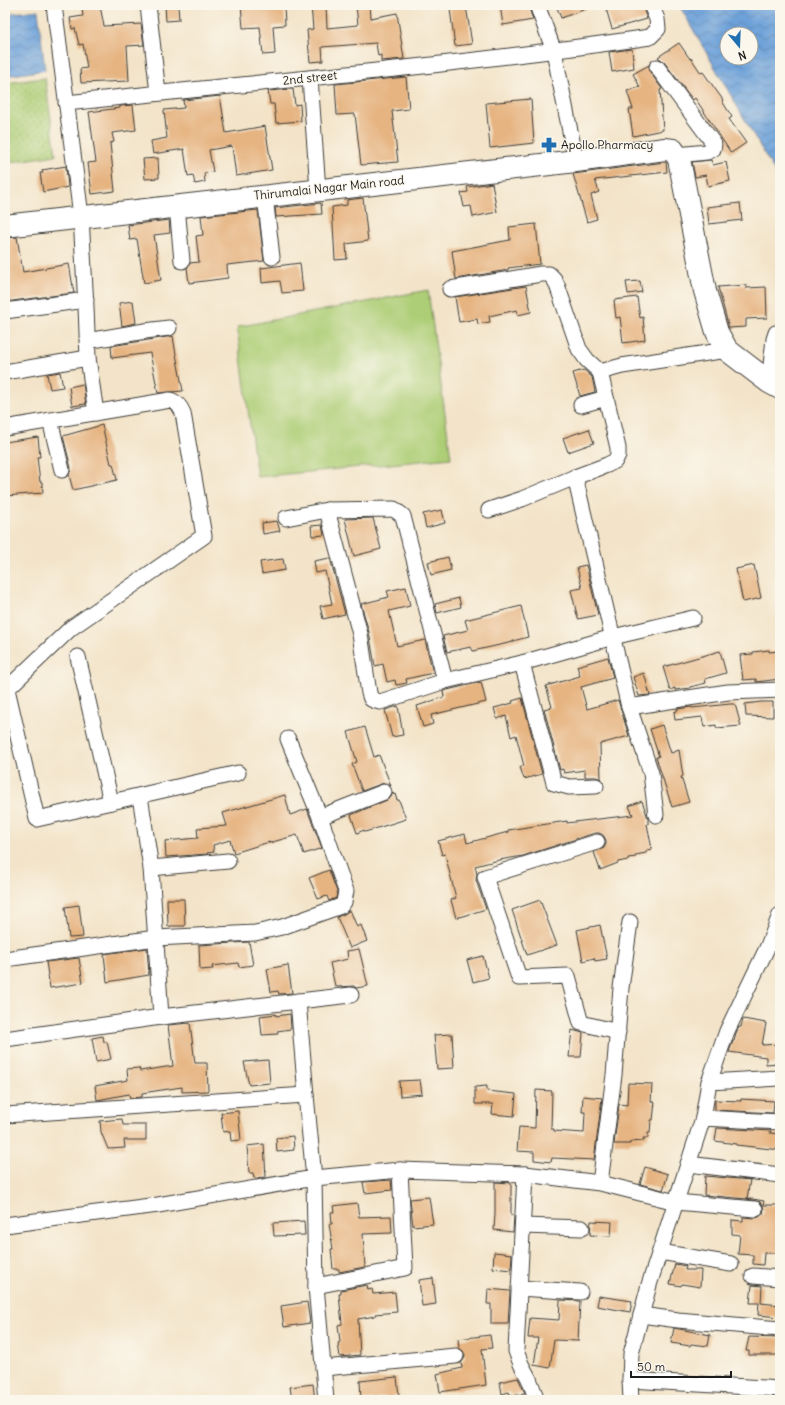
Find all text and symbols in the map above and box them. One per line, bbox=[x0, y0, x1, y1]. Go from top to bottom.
north arrow bbox=[719, 26, 759, 66]
text: N bbox=[736, 48, 748, 63]
street label: 2nd street bbox=[282, 67, 338, 88]
pharmacy icon: Apollo Pharmacy bbox=[540, 136, 558, 154]
place label: Apollo Pharmacy bbox=[561, 137, 653, 152]
street label: Thirumalai Nagar Main road bbox=[253, 172, 405, 203]
scale bar bbox=[631, 1353, 731, 1379]
text: 50 m bbox=[637, 1359, 666, 1374]

